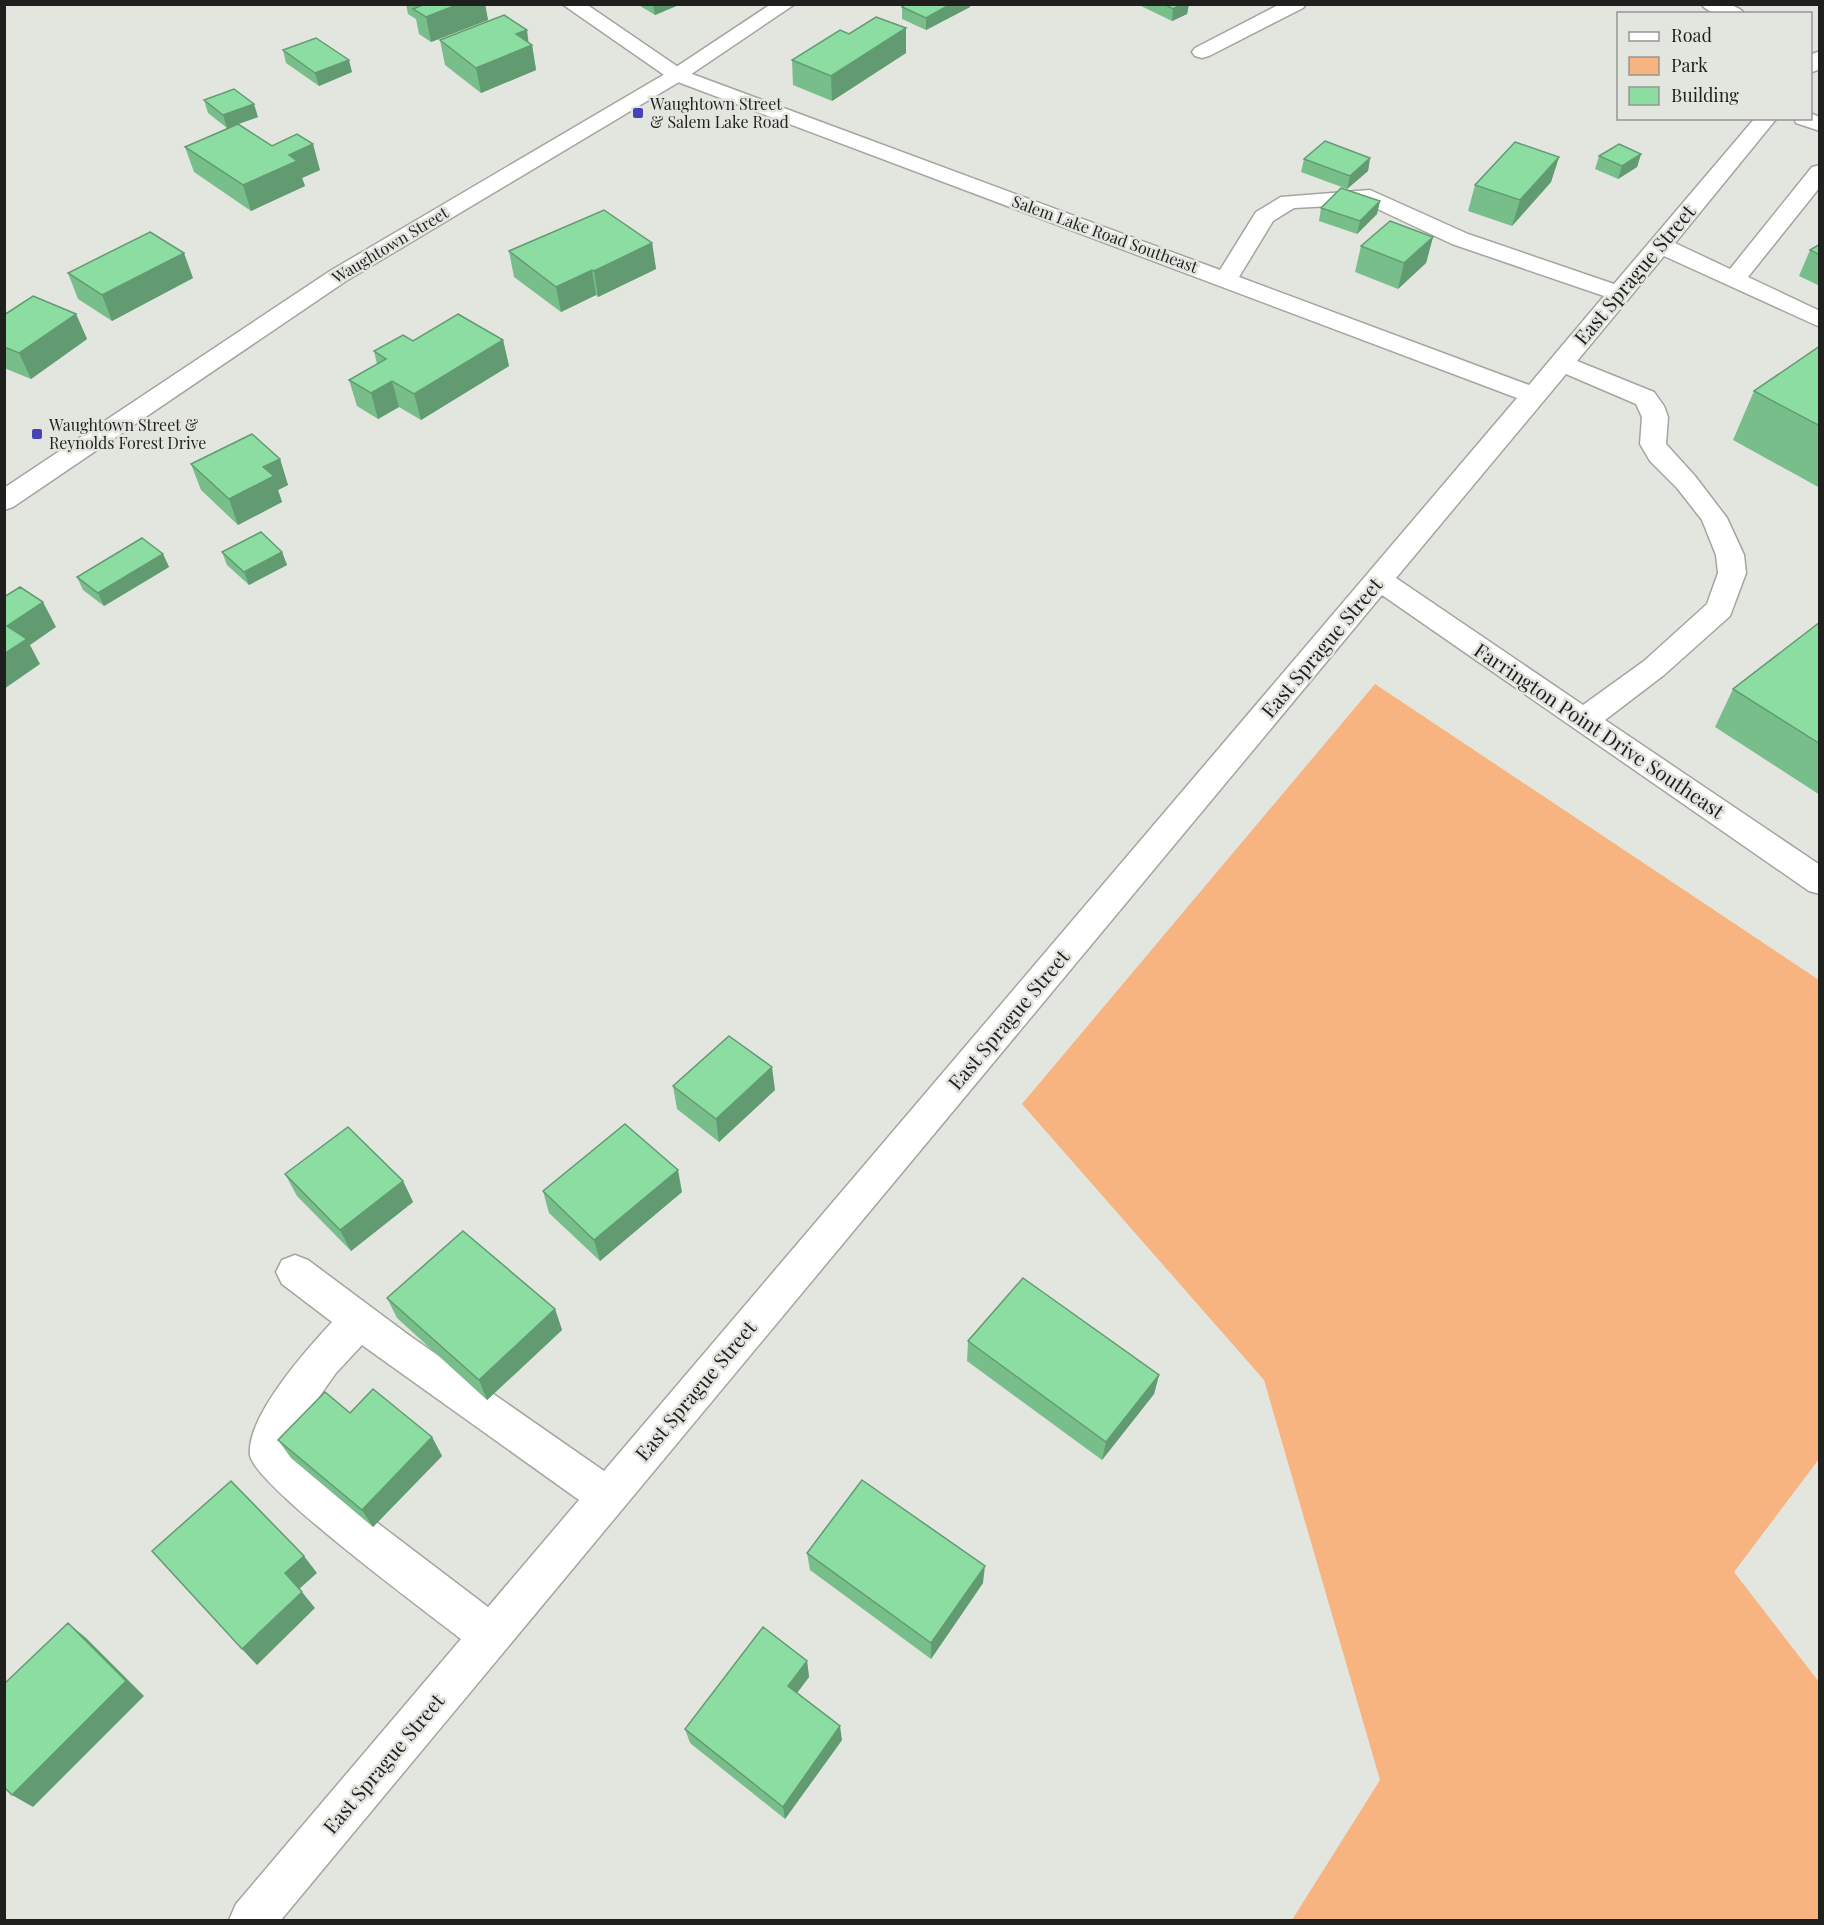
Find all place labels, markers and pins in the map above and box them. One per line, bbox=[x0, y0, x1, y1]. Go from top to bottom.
place label: Waughtown Street & Salem Lake Road bbox=[649, 93, 789, 132]
marker: Waughtown Street & Salem Lake Road bbox=[631, 106, 645, 120]
place label: Waughtown Street & Reynolds Forest Drive bbox=[48, 414, 206, 453]
marker: Waughtown Street & Reynolds Forest Drive bbox=[30, 427, 44, 441]

